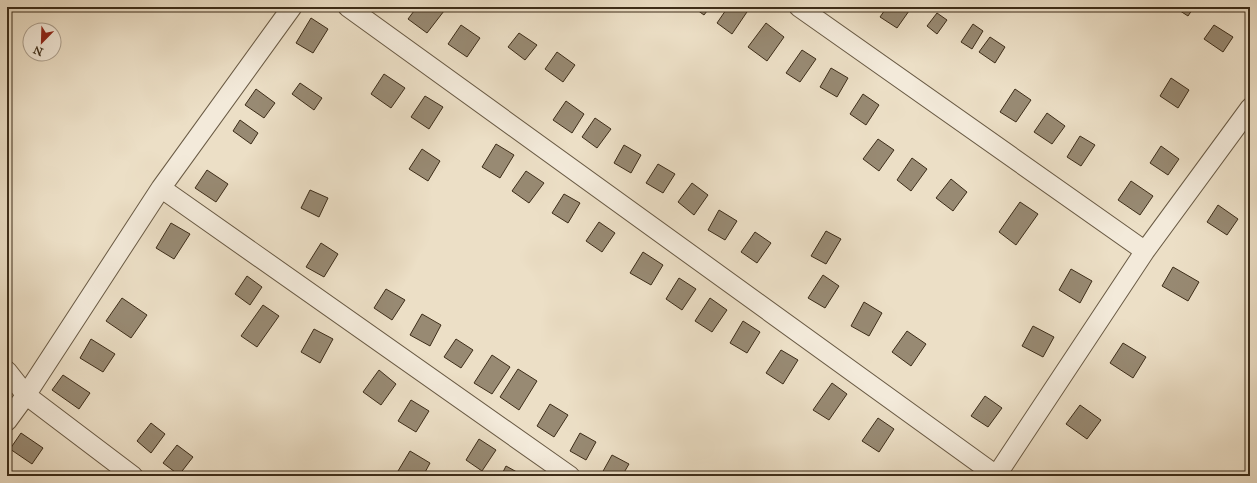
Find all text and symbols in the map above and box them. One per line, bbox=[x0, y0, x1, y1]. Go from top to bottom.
north arrow bbox=[22, 22, 62, 62]
text: N bbox=[31, 43, 45, 59]

